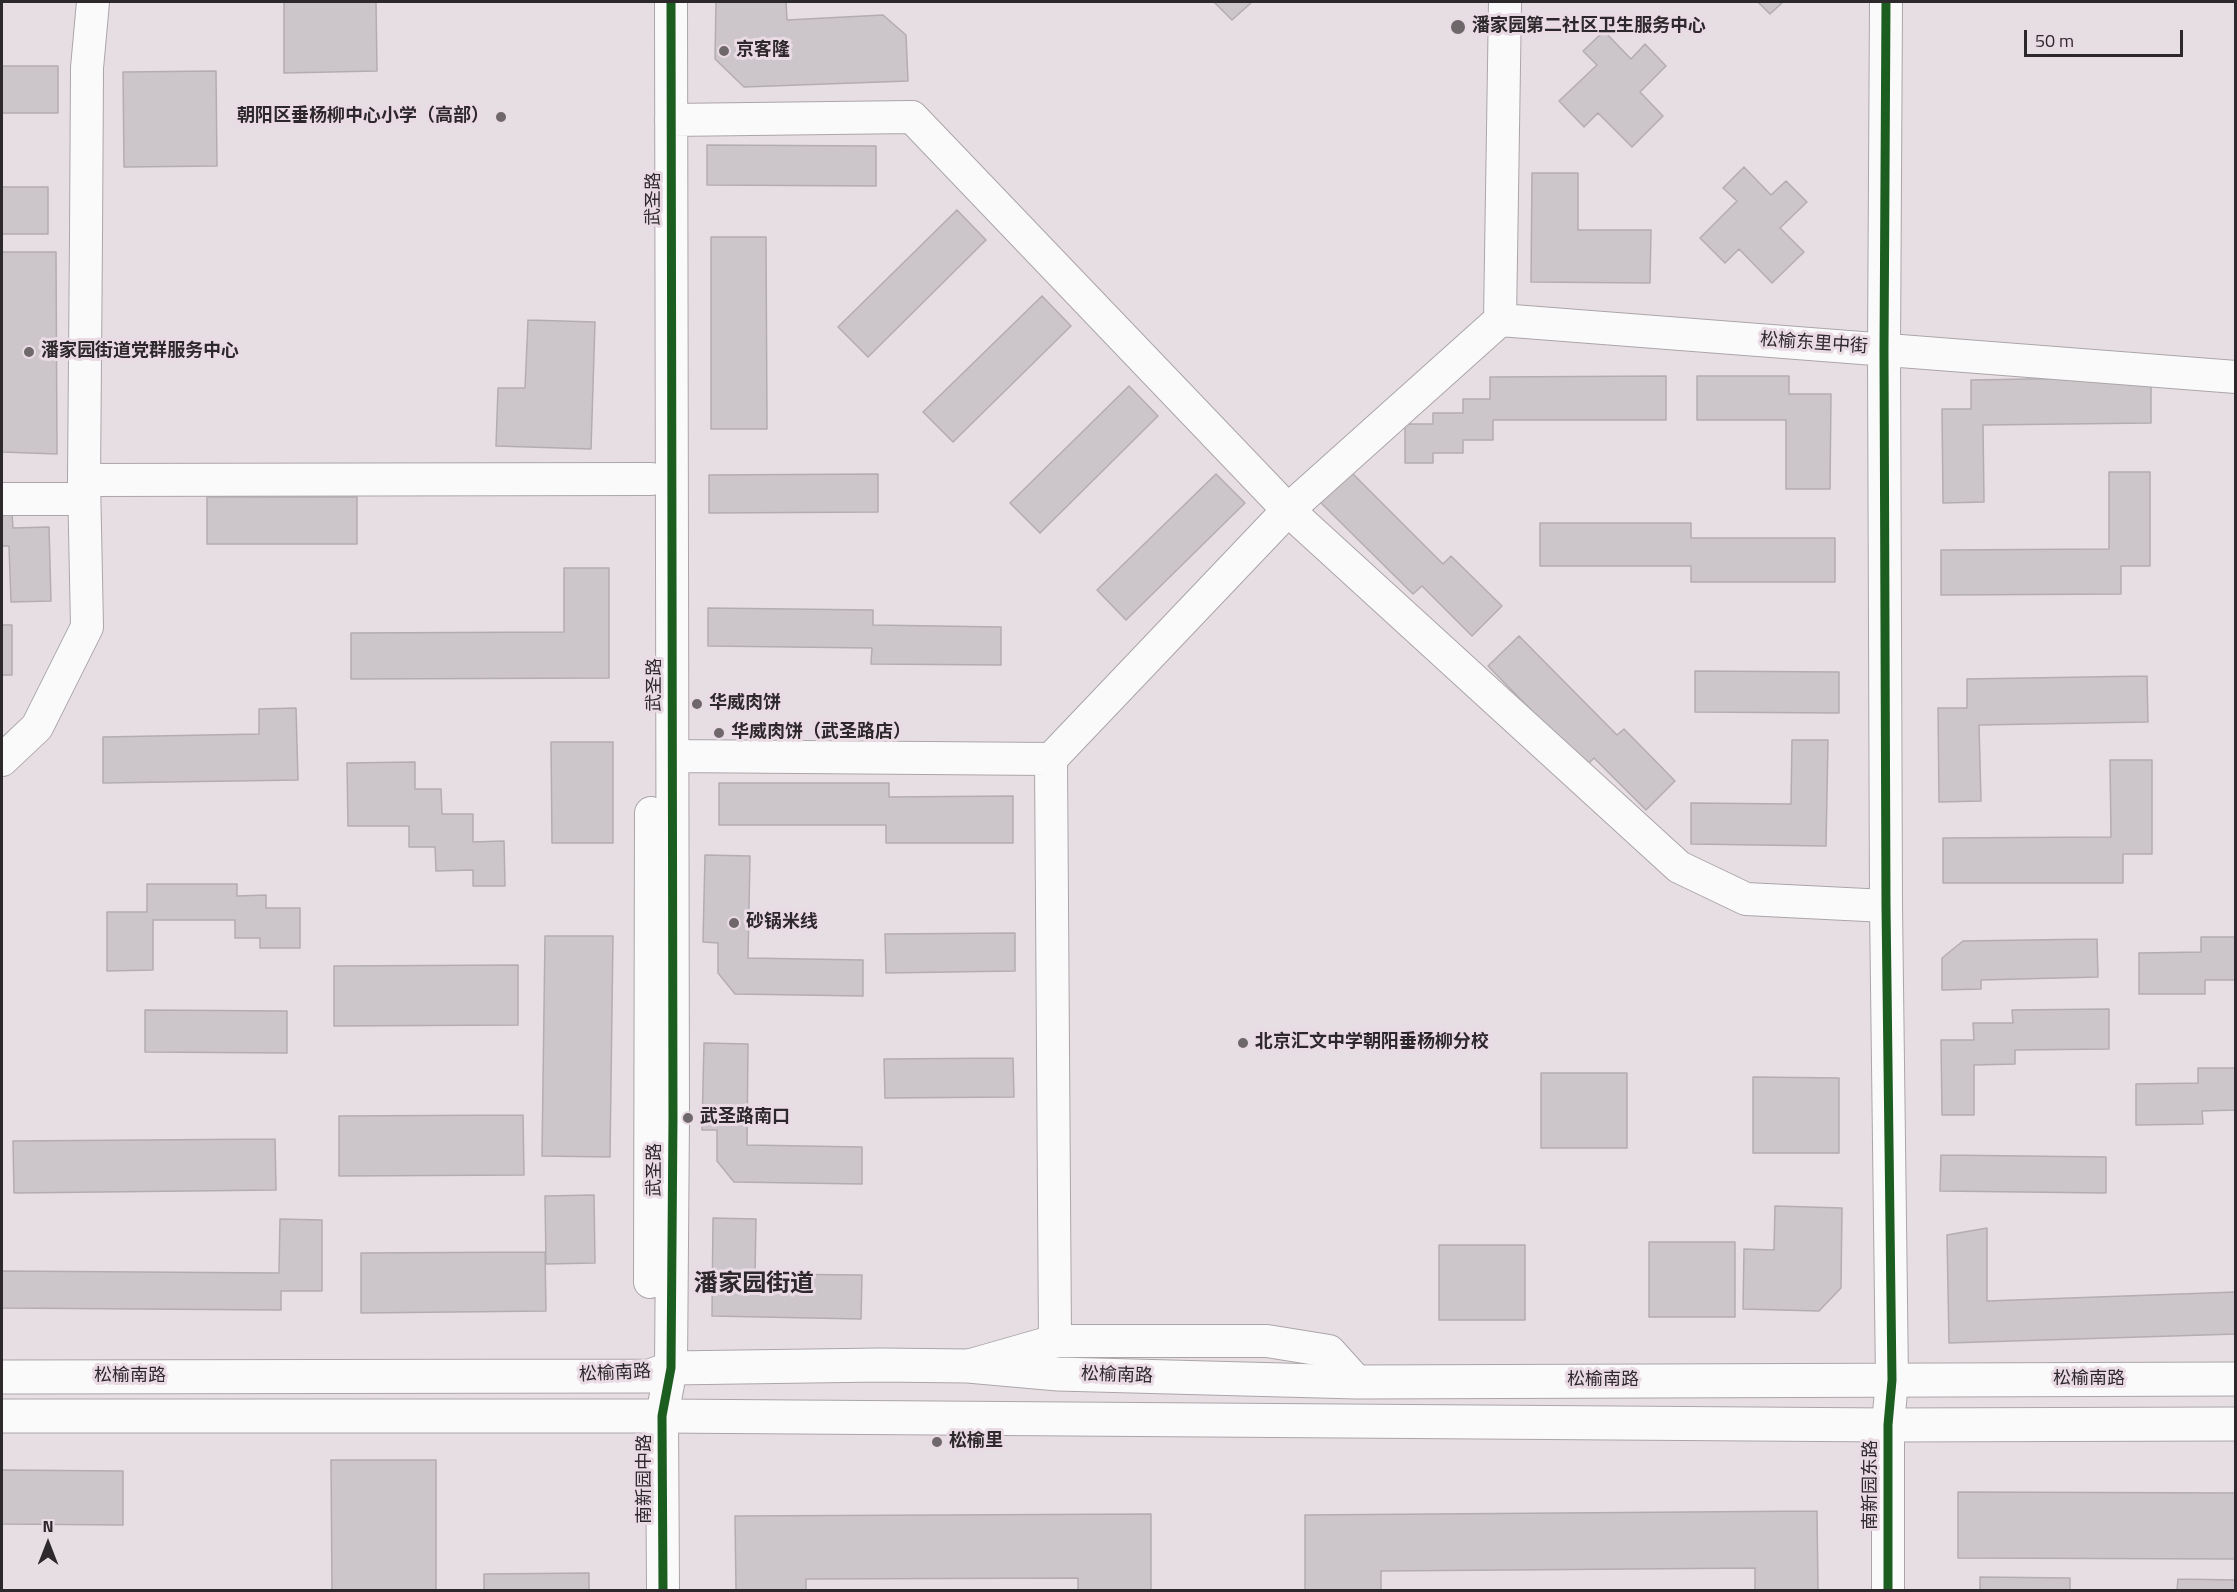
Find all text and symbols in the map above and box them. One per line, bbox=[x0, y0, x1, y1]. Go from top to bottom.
place label: 潘家园第二社区卫生服务中心 bbox=[1472, 16, 1706, 38]
marker: 潘家园第二社区卫生服务中心 bbox=[1449, 18, 1467, 36]
scale bar bbox=[2027, 18, 2186, 56]
text: 50 m bbox=[2035, 27, 2074, 54]
place label: 京客隆 bbox=[736, 40, 790, 62]
marker: 京客隆 bbox=[717, 44, 731, 58]
place label: 朝阳区垂杨柳中心小学（高部） bbox=[237, 106, 489, 128]
marker: 朝阳区垂杨柳中心小学（高部） bbox=[494, 110, 508, 124]
street label: 武圣路 bbox=[644, 172, 666, 226]
street label: 松榆东里中街 bbox=[1759, 329, 1869, 359]
place label: 潘家园街道党群服务中心 bbox=[41, 341, 239, 363]
marker: 潘家园街道党群服务中心 bbox=[22, 345, 36, 359]
street label: 武圣路 bbox=[645, 658, 667, 712]
place label: 华威肉饼 bbox=[709, 693, 781, 715]
marker: 华威肉饼 bbox=[690, 697, 704, 711]
place label: 华威肉饼（武圣路店） bbox=[731, 722, 911, 744]
marker: 华威肉饼（武圣路店） bbox=[712, 726, 726, 740]
place label: 砂锅米线 bbox=[746, 912, 818, 934]
marker: 砂锅米线 bbox=[727, 916, 741, 930]
place label: 北京汇文中学朝阳垂杨柳分校 bbox=[1255, 1032, 1489, 1054]
marker: 北京汇文中学朝阳垂杨柳分校 bbox=[1236, 1036, 1250, 1050]
place label: 武圣路南口 bbox=[700, 1107, 790, 1129]
marker: 武圣路南口 bbox=[681, 1111, 695, 1125]
street label: 武圣路 bbox=[645, 1143, 667, 1197]
district label: 潘家园街道 bbox=[694, 1271, 814, 1299]
street label: 松榆南路 bbox=[578, 1361, 652, 1387]
street label: 松榆南路 bbox=[1081, 1364, 1153, 1388]
street label: 松榆南路 bbox=[94, 1366, 166, 1388]
street label: 松榆南路 bbox=[2053, 1369, 2125, 1391]
street label: 松榆南路 bbox=[1567, 1370, 1639, 1392]
place label: 松榆里 bbox=[949, 1431, 1003, 1453]
street label: 南新园中路 bbox=[635, 1434, 657, 1524]
marker: 松榆里 bbox=[930, 1435, 944, 1449]
street label: 南新园东路 bbox=[1861, 1440, 1883, 1530]
north arrow bbox=[18, 1514, 78, 1574]
text: N bbox=[42, 1514, 54, 1538]

